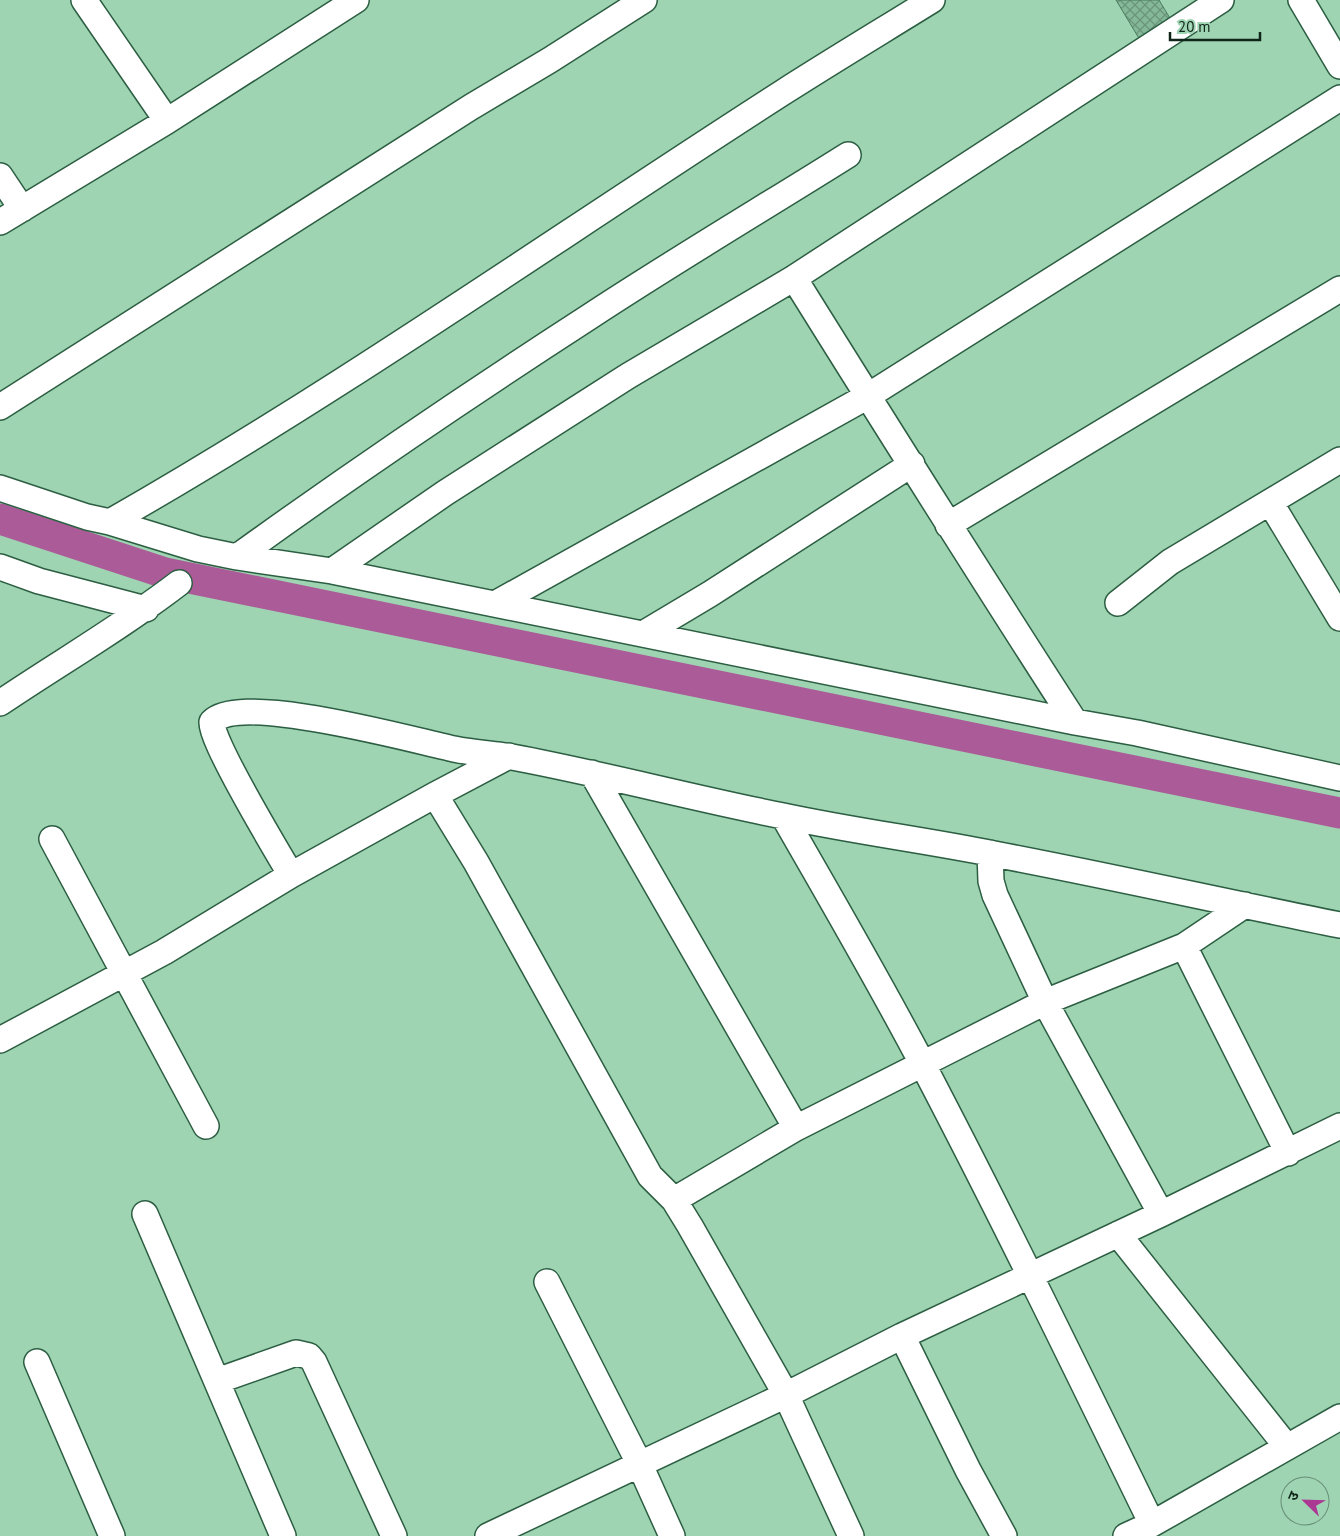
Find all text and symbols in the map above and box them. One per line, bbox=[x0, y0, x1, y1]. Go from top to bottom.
scale bar bbox=[1170, 10, 1260, 42]
text: 20 m bbox=[1178, 17, 1211, 36]
north arrow bbox=[1280, 1476, 1330, 1526]
text: उ bbox=[1283, 1488, 1303, 1503]

